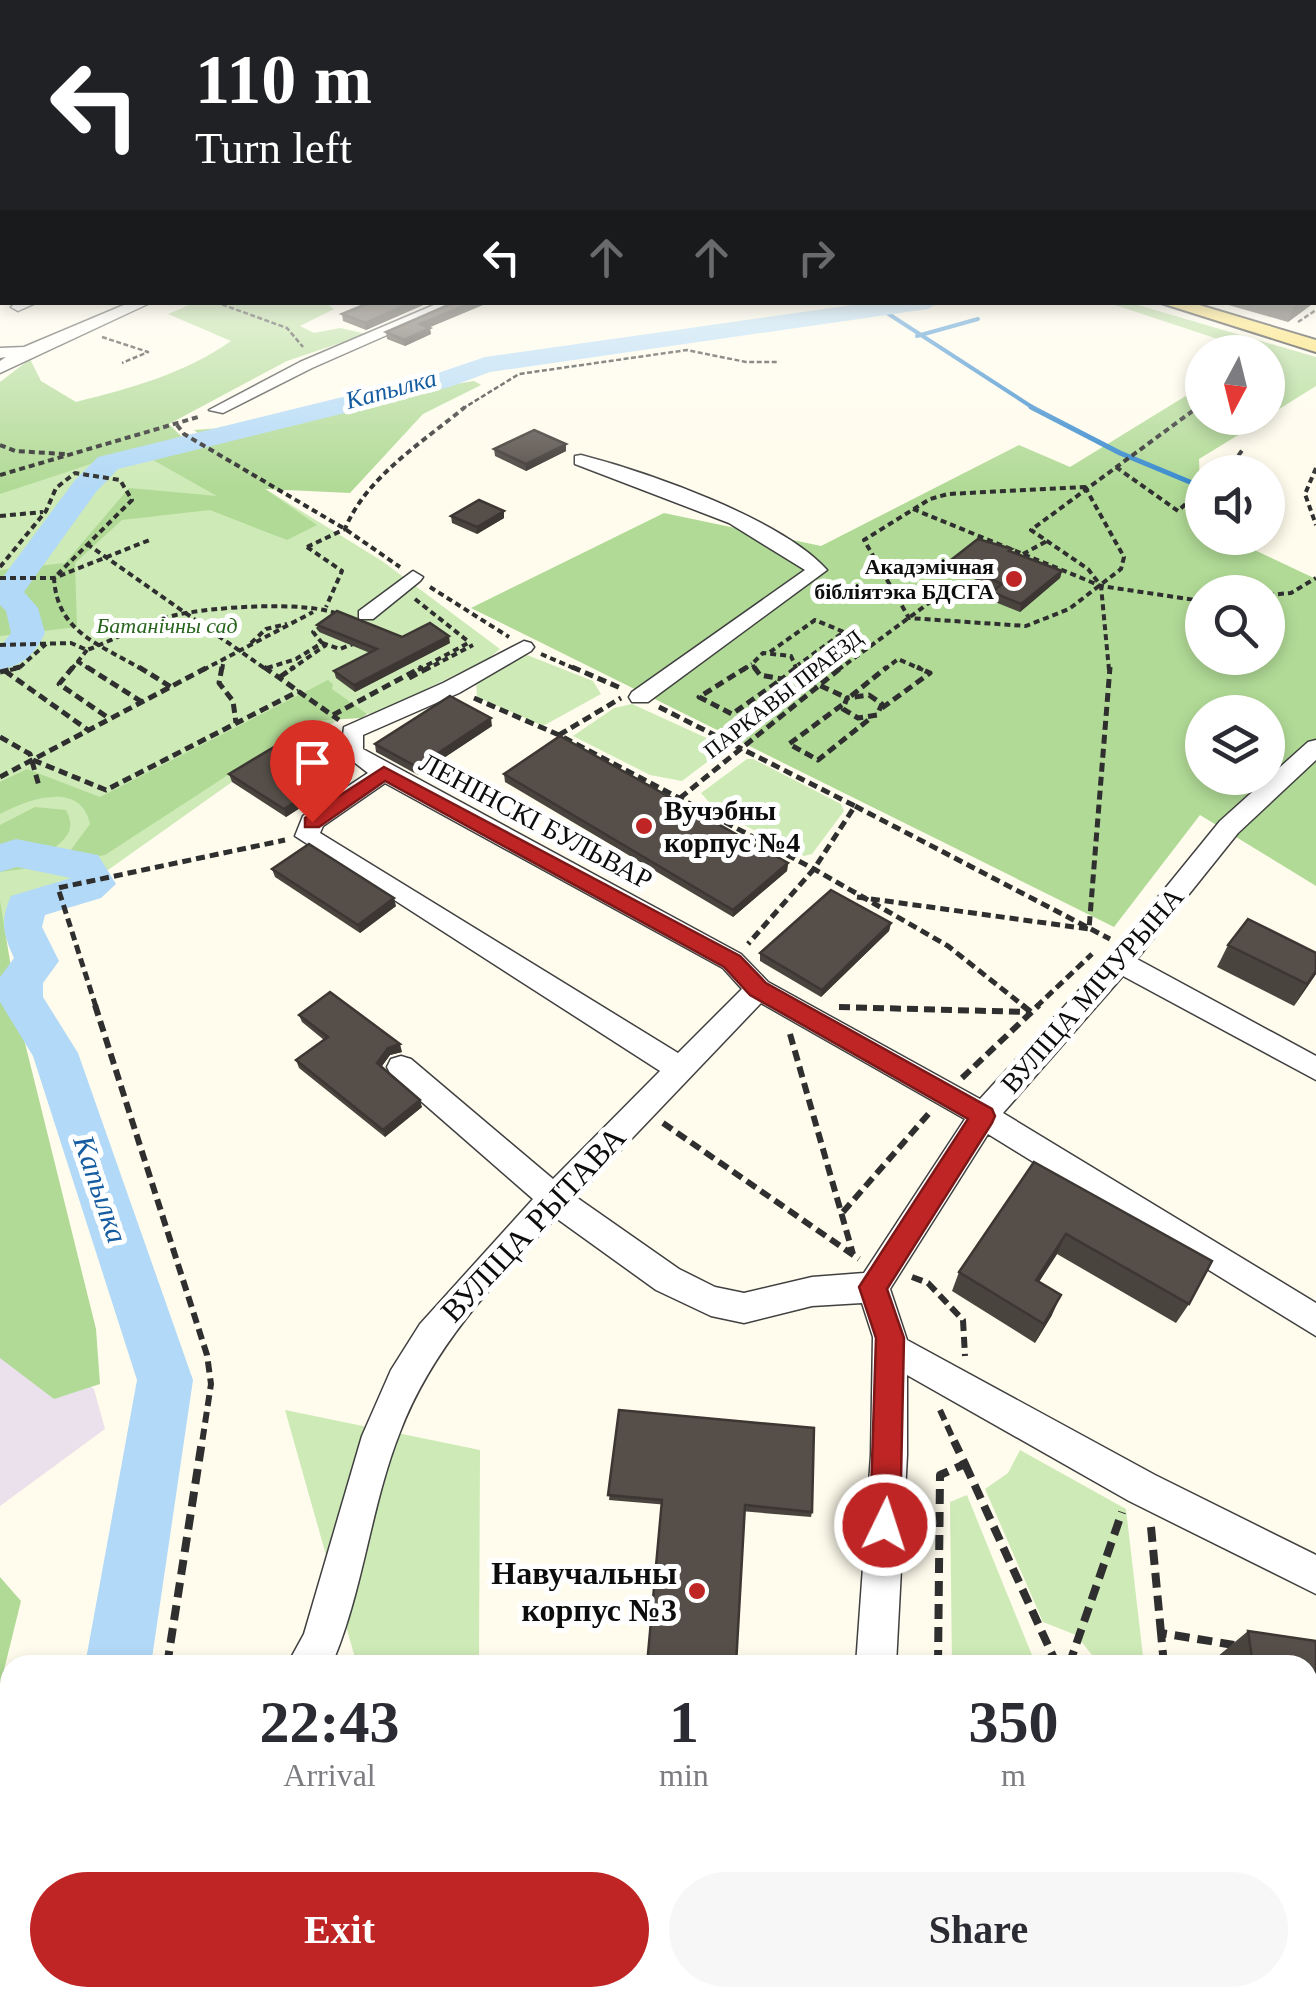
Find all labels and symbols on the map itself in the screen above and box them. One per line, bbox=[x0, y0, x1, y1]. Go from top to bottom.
north arrow bbox=[1185, 335, 1285, 435]
water label: Капылка bbox=[342, 364, 439, 414]
place label: Акадэмічная бібліятэка БДСГА bbox=[814, 554, 994, 604]
marker: Акадэмічная бібліятэка БДСГА bbox=[1003, 568, 1025, 590]
park label: Батанічны сад bbox=[95, 613, 238, 638]
street label: ПАРКАВЫ ПРАЕЗД bbox=[699, 625, 867, 763]
pin bbox=[270, 720, 355, 823]
street label: ЛЕНІНСКІ БУЛЬВАР bbox=[414, 746, 658, 896]
place label: Вучэбны корпус №4 bbox=[664, 795, 800, 858]
marker: Вучэбны корпус №4 bbox=[633, 815, 655, 837]
street label: ВУЛІЦА МІЧУРЫНА bbox=[995, 881, 1190, 1099]
street label: ВУЛІЦА РЫТАВА bbox=[433, 1119, 633, 1329]
water label: Капылка bbox=[67, 1130, 135, 1247]
position arrow bbox=[833, 1473, 937, 1577]
place label: Навучальны корпус №3 bbox=[491, 1555, 677, 1628]
marker: Навучальны корпус №3 bbox=[686, 1580, 708, 1602]

